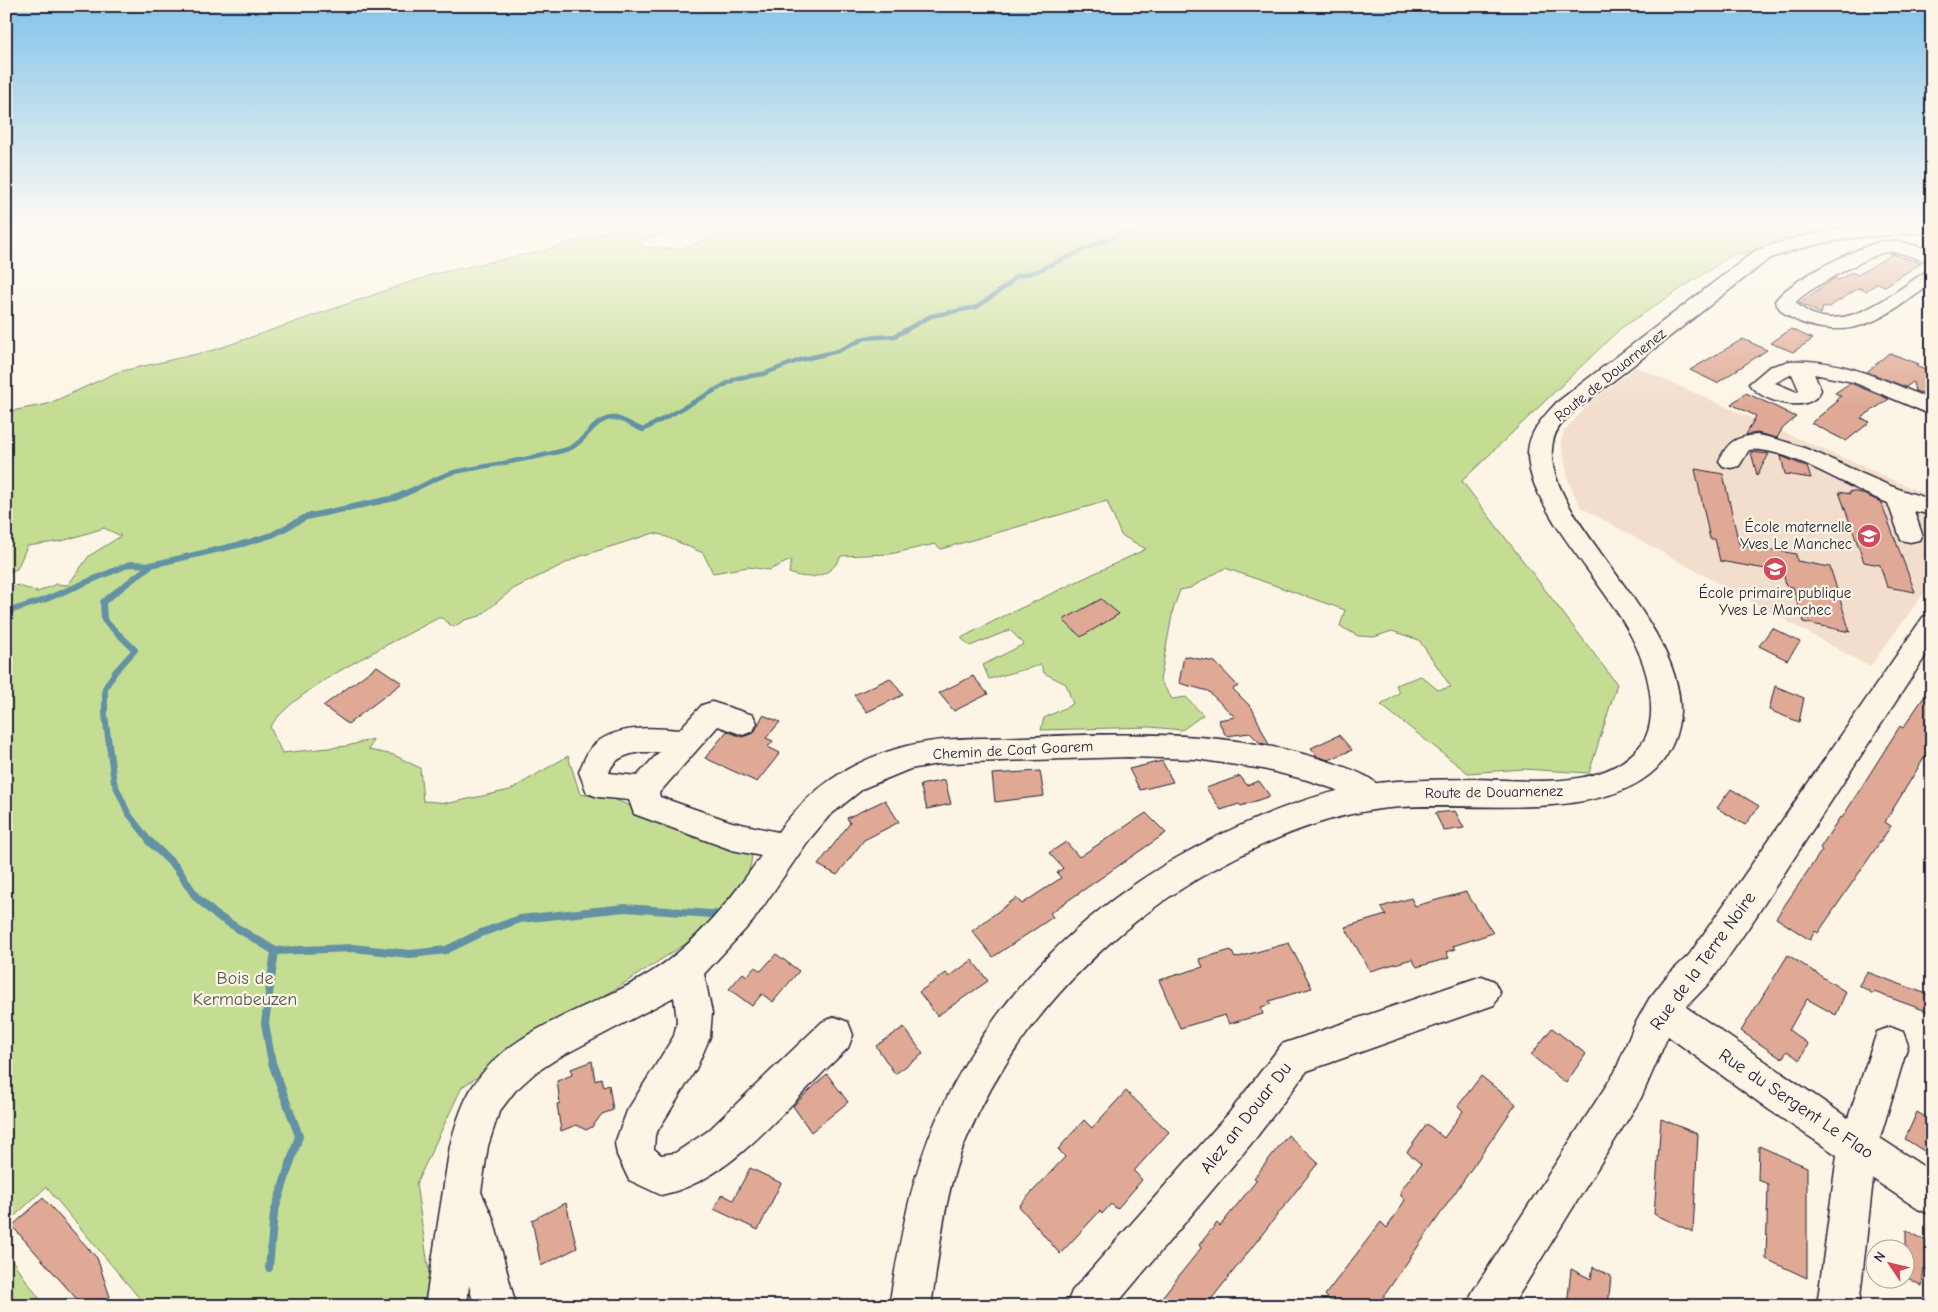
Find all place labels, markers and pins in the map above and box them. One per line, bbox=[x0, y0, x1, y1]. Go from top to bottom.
place label: École maternelle Yves Le Manchec bbox=[1740, 517, 1852, 553]
school or university icon: École maternelle Yves Le Manchec bbox=[1856, 523, 1882, 549]
school or university icon: École primaire publique Yves Le Manchec bbox=[1762, 556, 1788, 582]
place label: École primaire publique Yves Le Manchec bbox=[1699, 583, 1852, 619]

